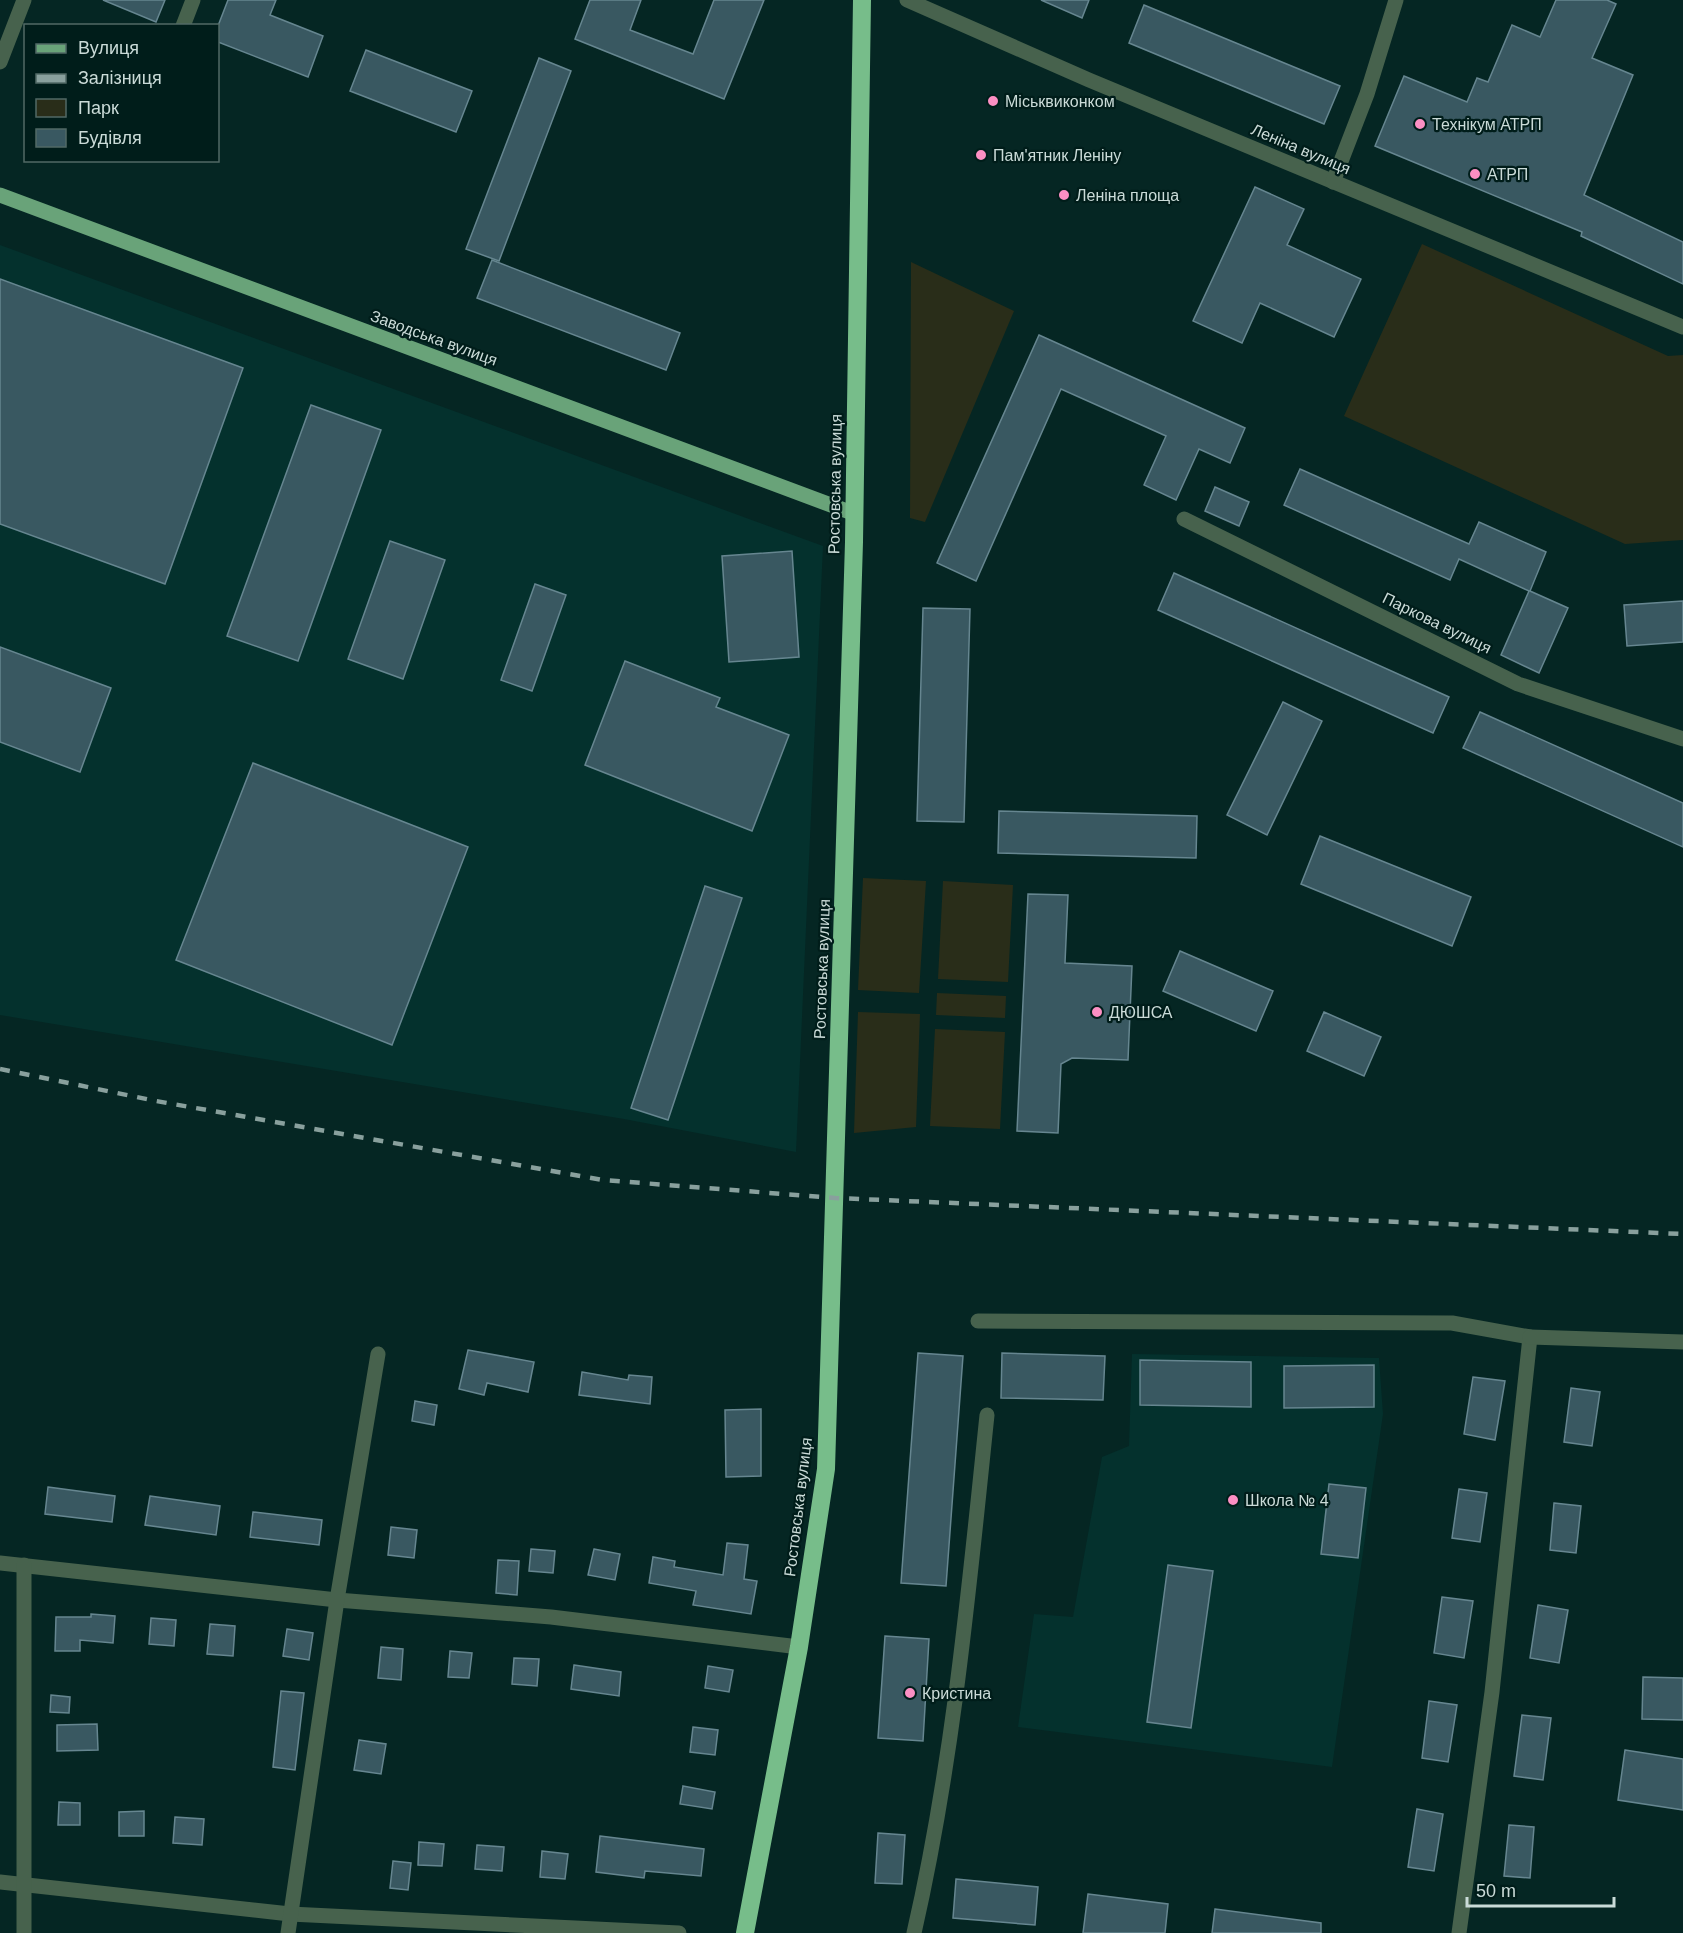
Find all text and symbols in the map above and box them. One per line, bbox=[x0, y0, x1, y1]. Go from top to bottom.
legend bbox=[24, 24, 219, 162]
text: Вулиця bbox=[78, 38, 139, 58]
text: Залізниця bbox=[78, 68, 162, 88]
place label: Міськвиконком bbox=[1005, 93, 1115, 110]
marker: Міськвиконком bbox=[986, 94, 1000, 108]
text: Парк bbox=[78, 98, 119, 118]
place label: Технікум АТРП bbox=[1432, 116, 1542, 133]
marker: Технікум АТРП bbox=[1413, 117, 1427, 131]
street label: Леніна вулиця bbox=[1249, 120, 1353, 178]
text: Будівля bbox=[78, 128, 142, 148]
place label: Пам'ятник Леніну bbox=[993, 147, 1121, 164]
marker: Пам'ятник Леніну bbox=[974, 148, 988, 162]
place label: АТРП bbox=[1487, 166, 1528, 183]
marker: АТРП bbox=[1468, 167, 1482, 181]
place label: Леніна площа bbox=[1076, 187, 1179, 204]
marker: Леніна площа bbox=[1057, 188, 1071, 202]
street label: Заводська вулиця bbox=[368, 307, 500, 369]
street label: Ростовська вулиця bbox=[825, 414, 845, 554]
street label: Паркова вулиця bbox=[1380, 589, 1494, 657]
street label: Ростовська вулиця bbox=[811, 899, 833, 1039]
place label: ДЮШСА bbox=[1109, 1004, 1173, 1021]
marker: ДЮШСА bbox=[1090, 1005, 1104, 1019]
street label: Ростовська вулиця bbox=[781, 1436, 815, 1578]
place label: Школа № 4 bbox=[1245, 1492, 1329, 1509]
marker: Школа № 4 bbox=[1226, 1493, 1240, 1507]
place label: Кристина bbox=[922, 1685, 991, 1702]
marker: Кристина bbox=[903, 1686, 917, 1700]
scale bar bbox=[1467, 1870, 1614, 1908]
text: 50 m bbox=[1476, 1881, 1516, 1901]

